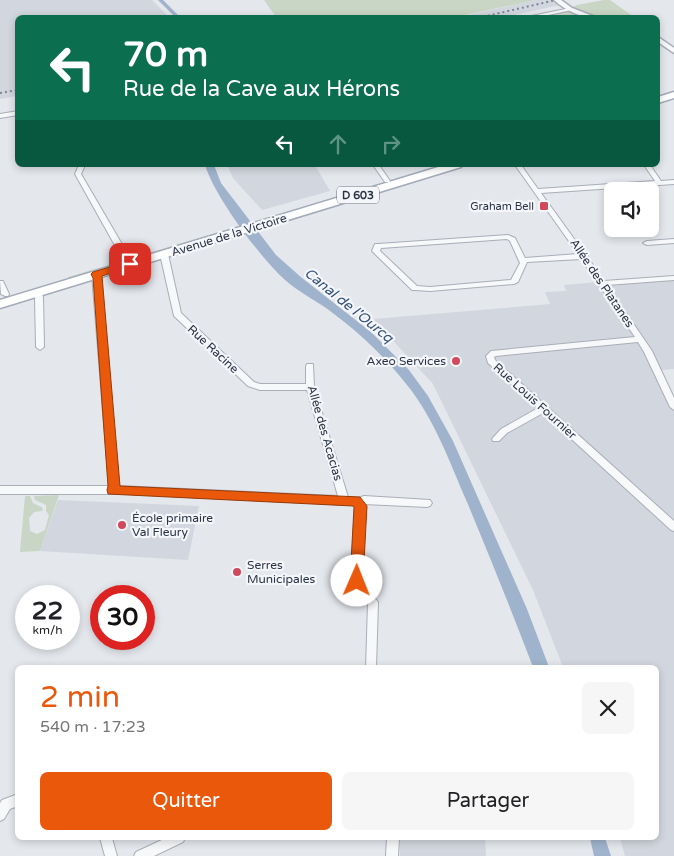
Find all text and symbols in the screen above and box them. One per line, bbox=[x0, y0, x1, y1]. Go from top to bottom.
text: 70 m bbox=[123, 34, 208, 76]
icon: left bbox=[40, 35, 105, 100]
text: Rue de la Cave aux Hérons bbox=[123, 76, 400, 102]
icon: left bbox=[271, 130, 299, 158]
icon: ahead bbox=[324, 130, 352, 158]
icon: right bbox=[377, 130, 405, 158]
map controls bbox=[604, 182, 659, 237]
button: sound bbox=[604, 182, 659, 237]
road number: D 603 bbox=[337, 186, 379, 204]
place label: Graham Bell bbox=[470, 200, 534, 213]
marker: Graham Bell bbox=[538, 200, 550, 212]
street label: Avenue de la Victoire bbox=[170, 211, 289, 259]
street label: Allée des Platanes bbox=[567, 236, 637, 330]
pin bbox=[109, 243, 151, 285]
icon: arrive bbox=[116, 250, 144, 278]
water label: Canal de l'Ourcq bbox=[301, 264, 397, 347]
street label: Rue Racine bbox=[185, 322, 242, 376]
place label: Axeo Services bbox=[366, 354, 446, 368]
marker: Axeo Services bbox=[450, 355, 462, 367]
street label: Rue Louis Fournier bbox=[491, 360, 580, 442]
street label: Allée des Acacias bbox=[305, 384, 345, 483]
place label: École primaire Val Fleury bbox=[132, 511, 213, 539]
marker: École primaire Val Fleury bbox=[116, 519, 128, 531]
position arrow bbox=[330, 554, 382, 606]
place label: Serres Municipales bbox=[247, 558, 316, 586]
marker: Serres Municipales bbox=[231, 566, 243, 578]
speed limit sign: 30 bbox=[90, 585, 155, 650]
text: 22 bbox=[32, 596, 63, 626]
text: km/h bbox=[32, 623, 63, 637]
text: 2 min bbox=[40, 679, 120, 716]
button: close bbox=[582, 682, 634, 734]
text: 540 m · 17:23 bbox=[40, 717, 146, 737]
button: Quitter bbox=[40, 772, 332, 830]
button: Partager bbox=[342, 772, 634, 830]

